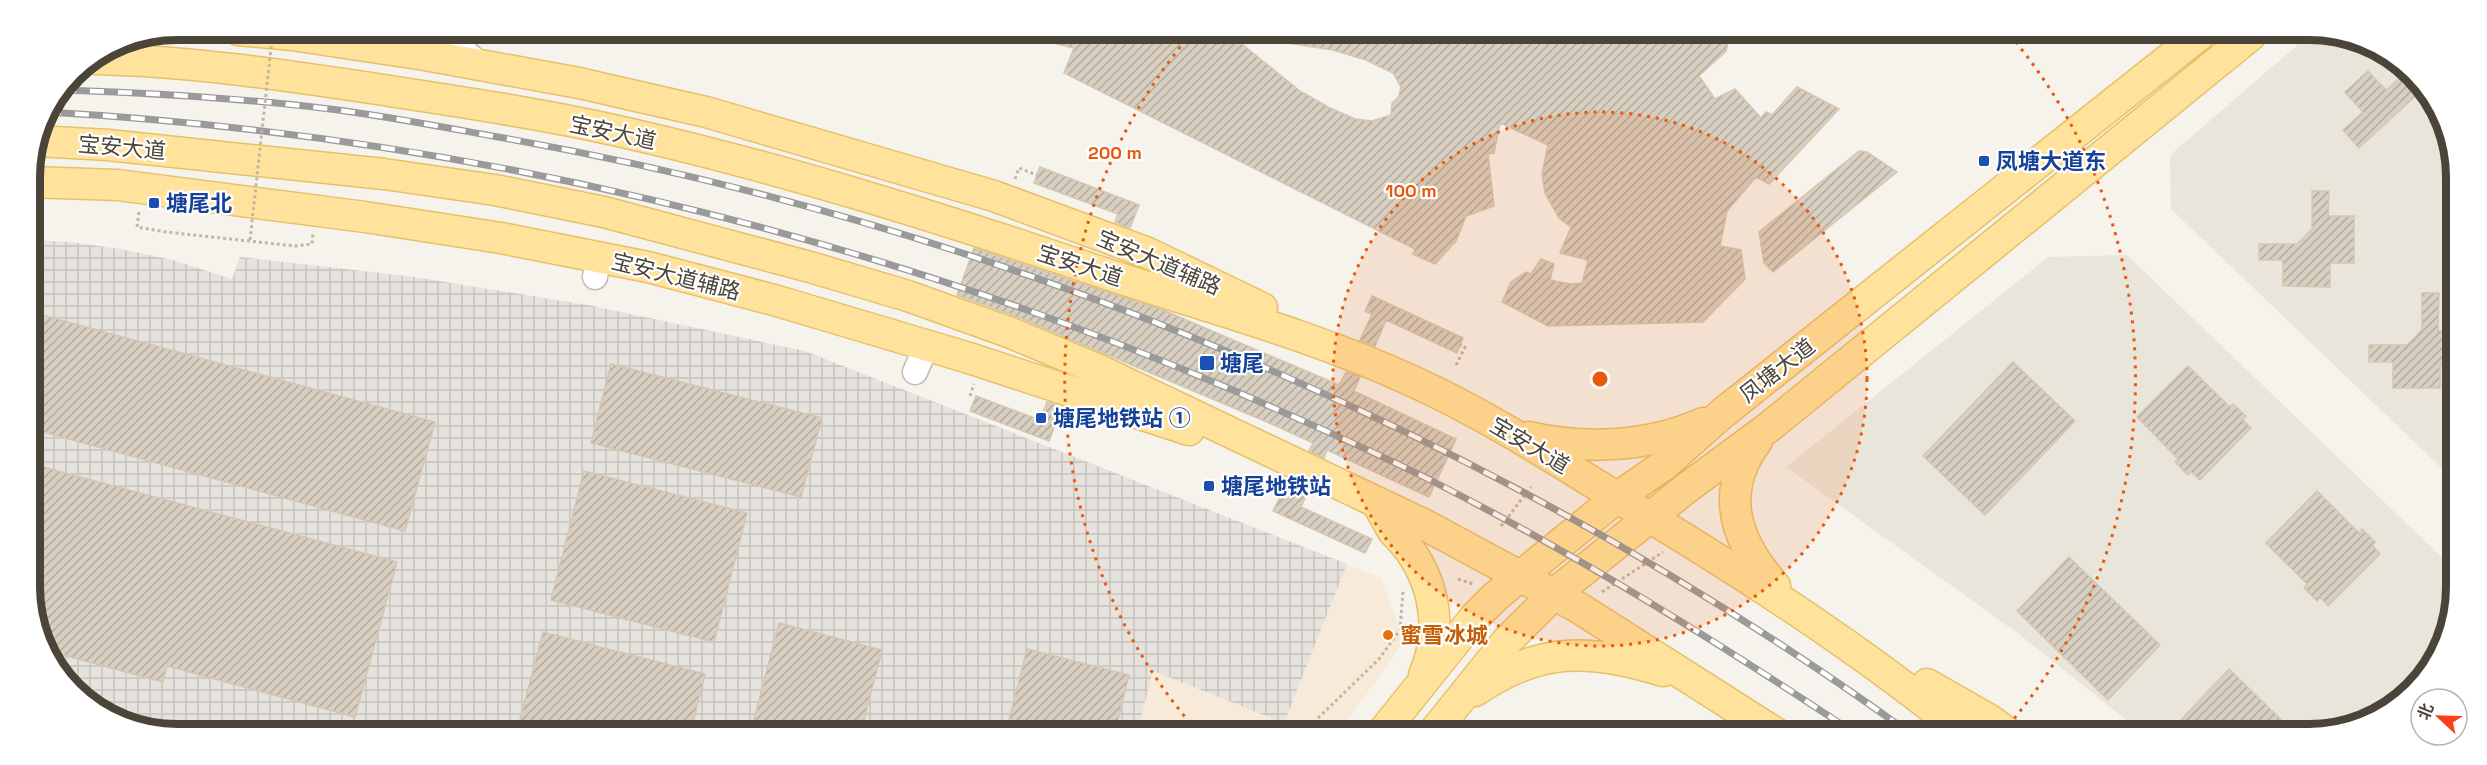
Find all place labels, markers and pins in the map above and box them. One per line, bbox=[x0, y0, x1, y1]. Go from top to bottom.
place label: 凤塘大道东 bbox=[1996, 147, 2106, 175]
marker: 凤塘大道东 bbox=[1977, 154, 1991, 168]
place label: 塘尾北 bbox=[166, 189, 232, 217]
marker: 塘尾北 bbox=[147, 196, 161, 210]
place label: 塘尾 bbox=[1220, 349, 1264, 377]
marker: 塘尾 bbox=[1198, 354, 1216, 372]
centre of rings bbox=[1590, 369, 1610, 389]
place label: 塘尾地铁站 ① bbox=[1053, 404, 1191, 432]
marker: 塘尾地铁站 ① bbox=[1034, 411, 1048, 425]
place label: 塘尾地铁站 bbox=[1221, 472, 1331, 500]
marker: 塘尾地铁站 bbox=[1202, 479, 1216, 493]
place label: 蜜雪冰城 bbox=[1400, 621, 1488, 649]
marker: 蜜雪冰城 bbox=[1381, 628, 1395, 642]

